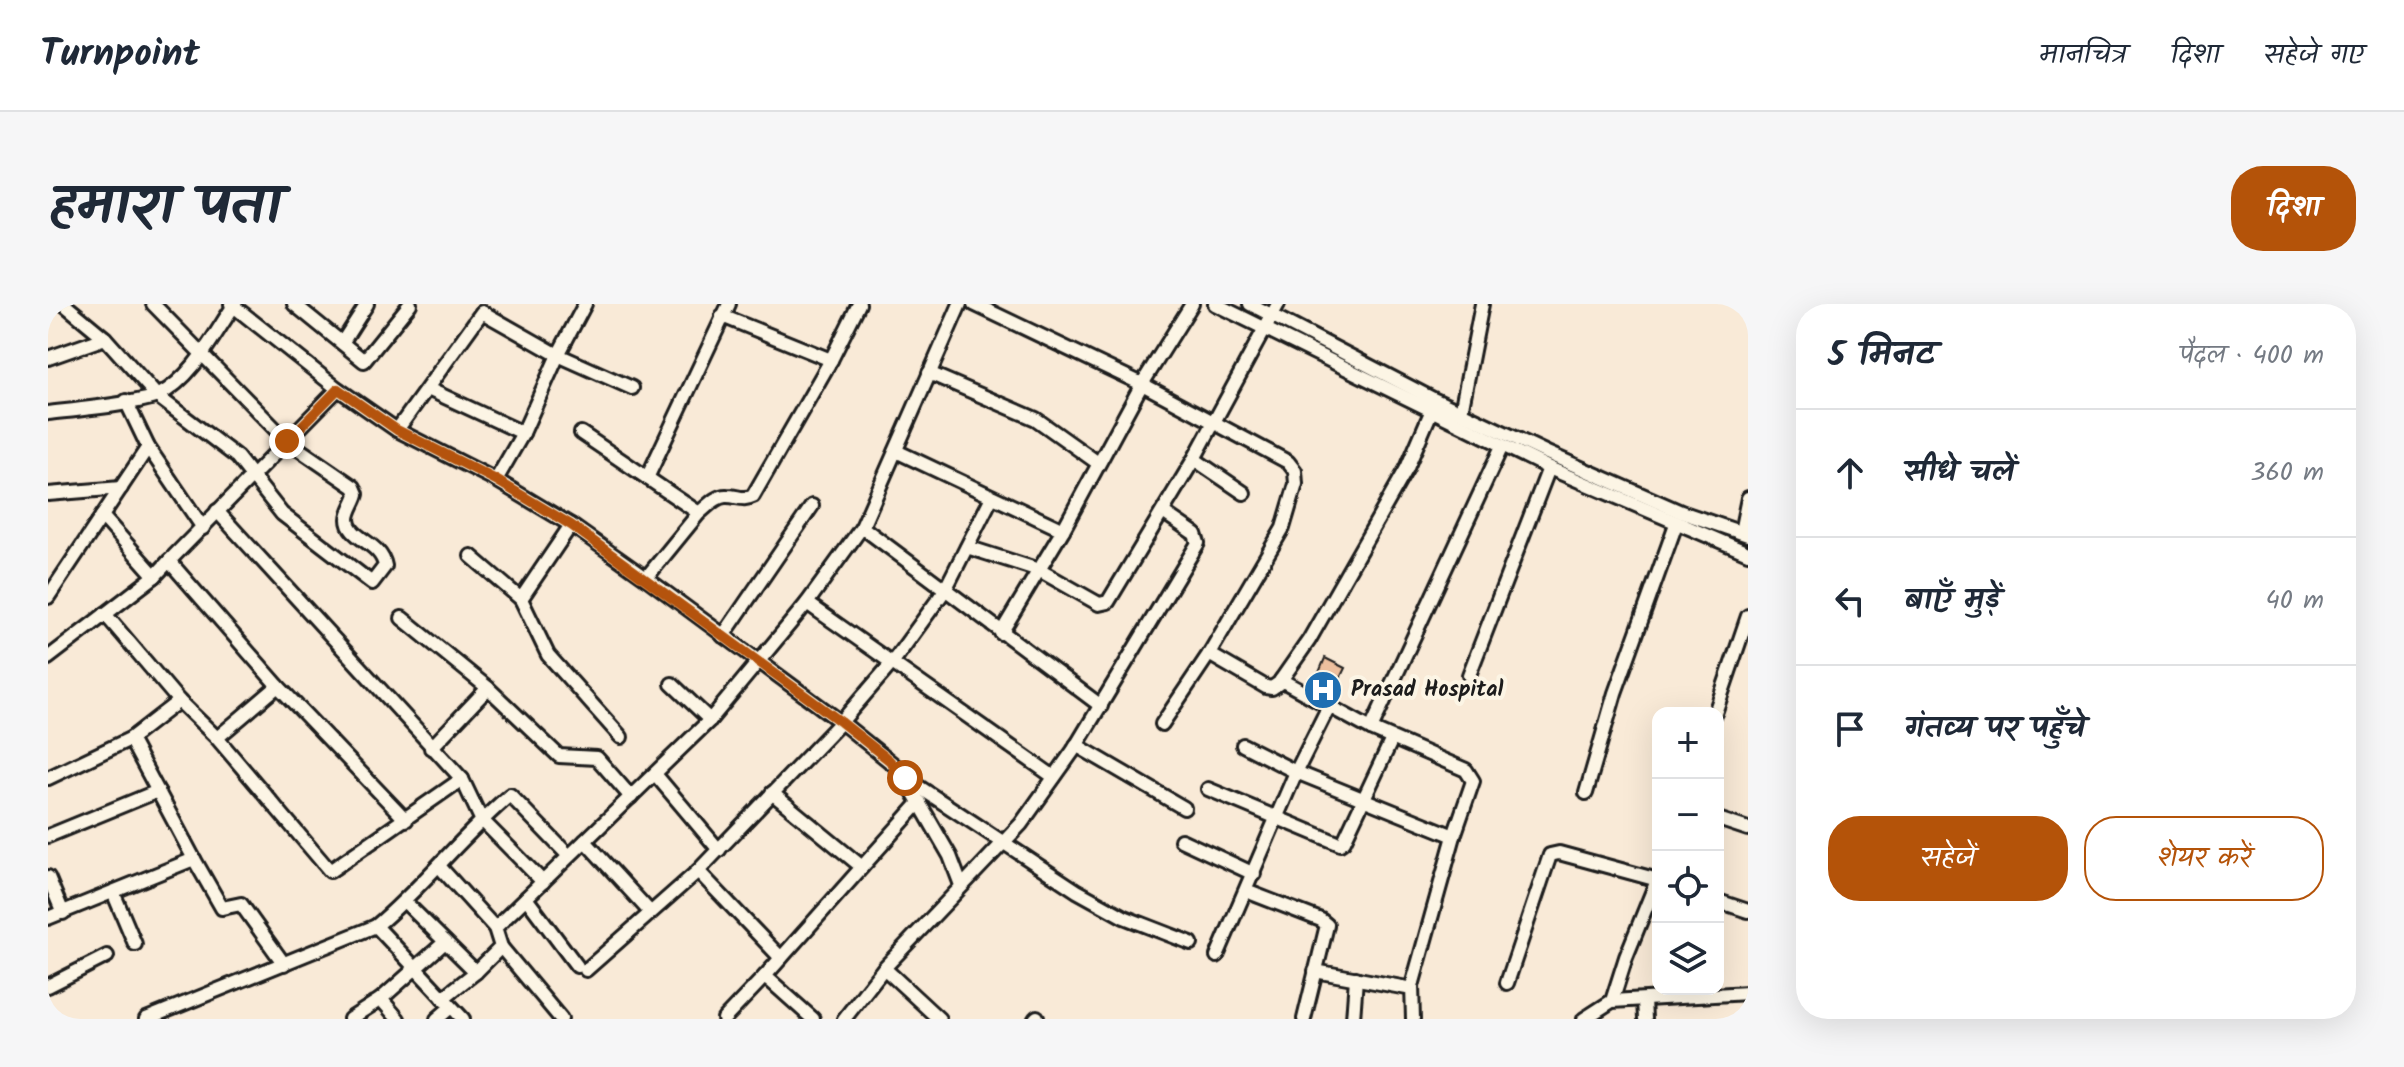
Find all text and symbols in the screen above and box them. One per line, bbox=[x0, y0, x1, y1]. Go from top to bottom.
text: Turnpoint bbox=[40, 25, 200, 85]
text: मानचित्र bbox=[2039, 33, 2126, 78]
text: दिशा bbox=[2170, 33, 2220, 78]
text: सहेजे गए bbox=[2264, 33, 2364, 78]
text: हमारा पता bbox=[48, 163, 281, 253]
button: दिशा bbox=[2231, 166, 2356, 251]
text: 5 मिनट bbox=[1828, 329, 1936, 383]
text: पैदल · 400 m bbox=[2179, 335, 2324, 377]
route end bbox=[269, 423, 305, 459]
text: सीधे चलें bbox=[1904, 449, 2014, 497]
icon: ahead bbox=[1828, 451, 1872, 495]
text: 360 m bbox=[2251, 452, 2324, 494]
text: बाएँ मुड़ें bbox=[1904, 577, 2000, 625]
icon: left bbox=[1828, 579, 1872, 623]
text: 40 m bbox=[2266, 580, 2324, 622]
hospital icon: Prasad Hospital bbox=[1302, 669, 1344, 711]
place label: Prasad Hospital bbox=[1351, 673, 1503, 708]
text: गंतव्य पर पहुँचे bbox=[1904, 705, 2085, 753]
map controls bbox=[1652, 707, 1724, 995]
button: + bbox=[1652, 707, 1724, 779]
icon: arrive bbox=[1828, 707, 1872, 751]
route start bbox=[887, 760, 923, 796]
button: − bbox=[1652, 779, 1724, 851]
button: सहेजें bbox=[1828, 816, 2068, 901]
button: शेयर करें bbox=[2084, 816, 2324, 901]
button: locate bbox=[1652, 851, 1724, 923]
button: layers bbox=[1652, 923, 1724, 995]

